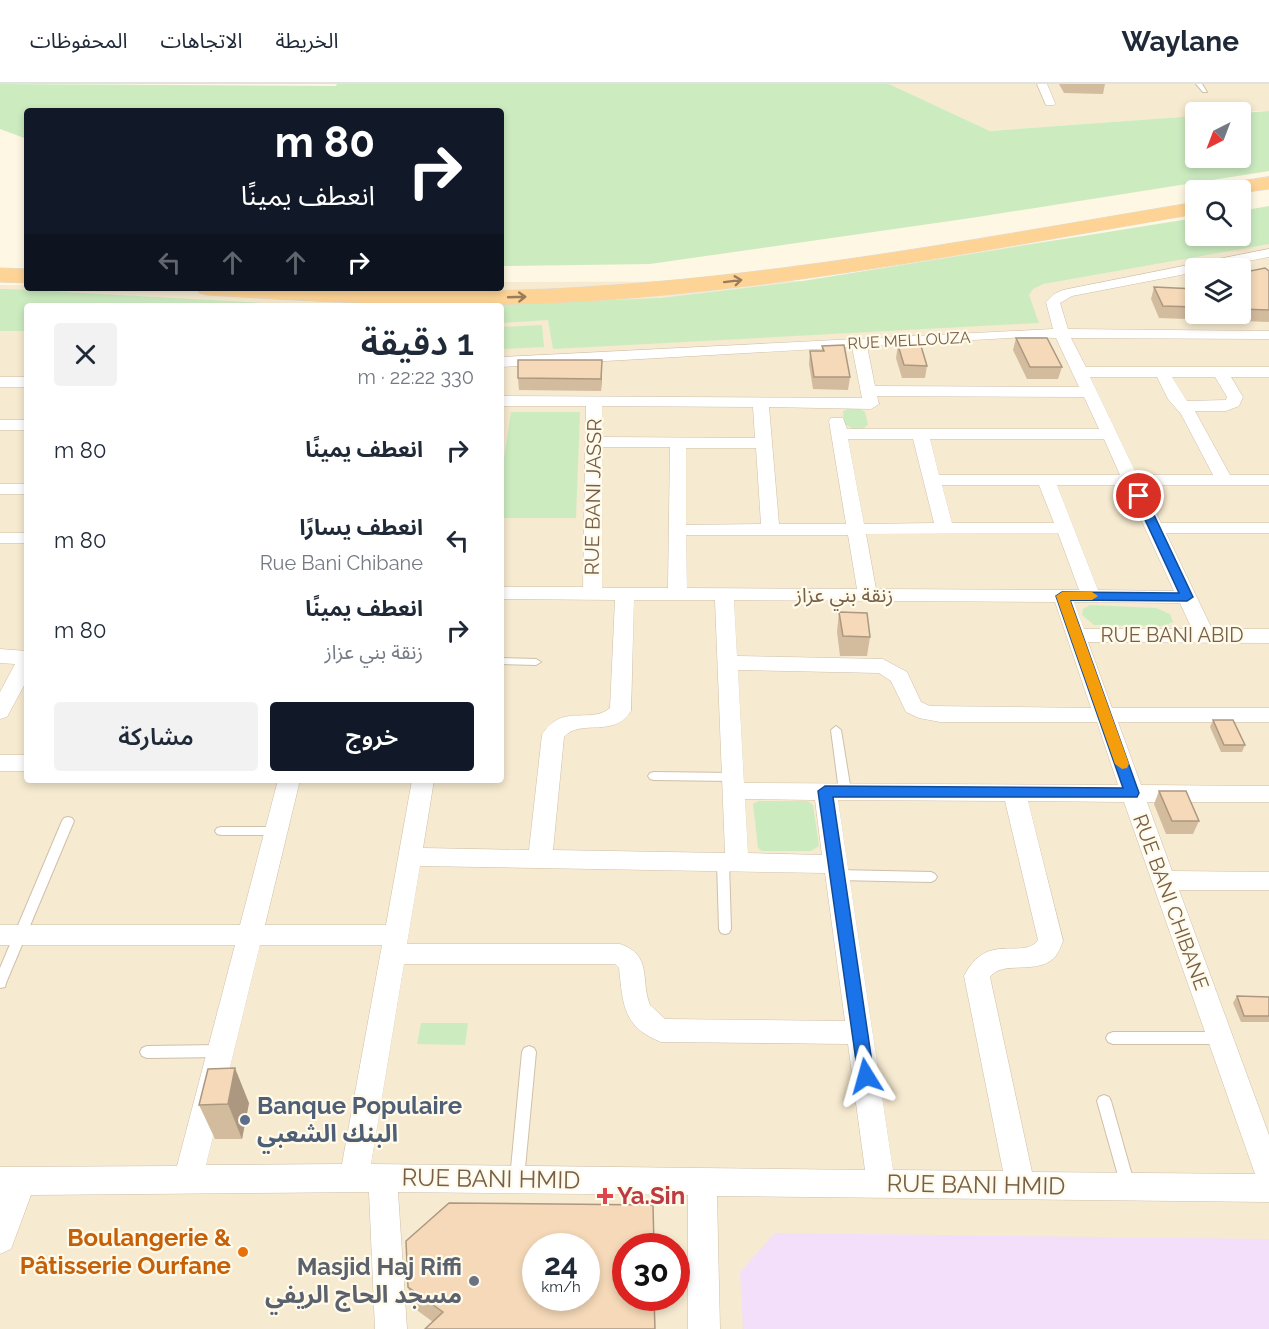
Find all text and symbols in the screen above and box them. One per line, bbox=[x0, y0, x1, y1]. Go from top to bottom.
text: Waylane bbox=[1122, 25, 1239, 58]
text: المحفوظات bbox=[30, 28, 127, 53]
text: الاتجاهات bbox=[160, 28, 242, 53]
text: الخريطة bbox=[275, 28, 338, 53]
north arrow bbox=[1185, 102, 1251, 168]
map controls bbox=[1185, 102, 1251, 324]
text: 80 m bbox=[275, 118, 375, 167]
icon: right bbox=[396, 132, 474, 210]
text: انعطف يمينًا bbox=[241, 180, 375, 211]
button: search bbox=[1185, 180, 1251, 246]
icon: left bbox=[153, 246, 186, 279]
icon: ahead bbox=[216, 246, 249, 279]
icon: ahead bbox=[279, 246, 312, 279]
icon: right bbox=[342, 246, 375, 279]
button: layers bbox=[1185, 258, 1251, 324]
one-way arrow bbox=[722, 276, 742, 287]
one-way arrow bbox=[507, 291, 527, 303]
text: 1 دقيقة bbox=[361, 321, 474, 363]
button: close bbox=[54, 323, 117, 386]
street label: RUE MELLOUZA bbox=[847, 328, 971, 353]
text: 330 m · 22:22 bbox=[357, 365, 474, 389]
street label: RUE BANI JASSR bbox=[580, 418, 606, 576]
icon: right bbox=[441, 434, 474, 467]
text: انعطف يمينًا bbox=[305, 436, 423, 462]
text: 80 m bbox=[54, 437, 106, 463]
pin bbox=[1113, 470, 1164, 521]
icon: arrive bbox=[1122, 479, 1155, 512]
text: انعطف يسارًا bbox=[300, 514, 423, 540]
icon: left bbox=[441, 524, 474, 557]
text: 80 m bbox=[54, 527, 106, 553]
text: Rue Bani Chibane bbox=[260, 551, 423, 575]
street label: زنقة بني عزاز bbox=[794, 583, 893, 611]
text: انعطف يمينًا bbox=[305, 595, 423, 621]
icon: right bbox=[441, 614, 474, 647]
text: 80 m bbox=[54, 617, 106, 643]
street label: RUE BANI ABID bbox=[1101, 623, 1243, 647]
text: زنقة بني عزاز bbox=[325, 640, 423, 664]
button: مشاركة bbox=[54, 702, 258, 771]
button: خروج bbox=[270, 702, 474, 771]
street label: RUE BANI CHIBANE bbox=[1128, 811, 1214, 993]
position arrow bbox=[834, 1044, 898, 1108]
place label: Banque Populaire البنك الشعبي bbox=[257, 1091, 462, 1154]
marker: Banque Populaire البنك الشعبي bbox=[238, 1113, 252, 1127]
street label: RUE BANI HMID bbox=[401, 1162, 581, 1195]
street label: RUE BANI HMID bbox=[886, 1168, 1066, 1201]
place label: Ya.Sin bbox=[617, 1181, 685, 1210]
marker: Ya.Sin bbox=[598, 1189, 612, 1203]
place label: Boulangerie & Pâtisserie Ourfane bbox=[20, 1223, 232, 1280]
speed limit sign: 30 bbox=[612, 1233, 690, 1311]
marker: Boulangerie & Pâtisserie Ourfane bbox=[236, 1245, 250, 1259]
text: 24 bbox=[544, 1247, 578, 1282]
place label: Masjid Haj Riffi مسجد الحاج الريفي bbox=[265, 1252, 462, 1315]
marker: Masjid Haj Riffi مسجد الحاج الريفي bbox=[467, 1274, 481, 1288]
text: km/h bbox=[541, 1278, 581, 1296]

